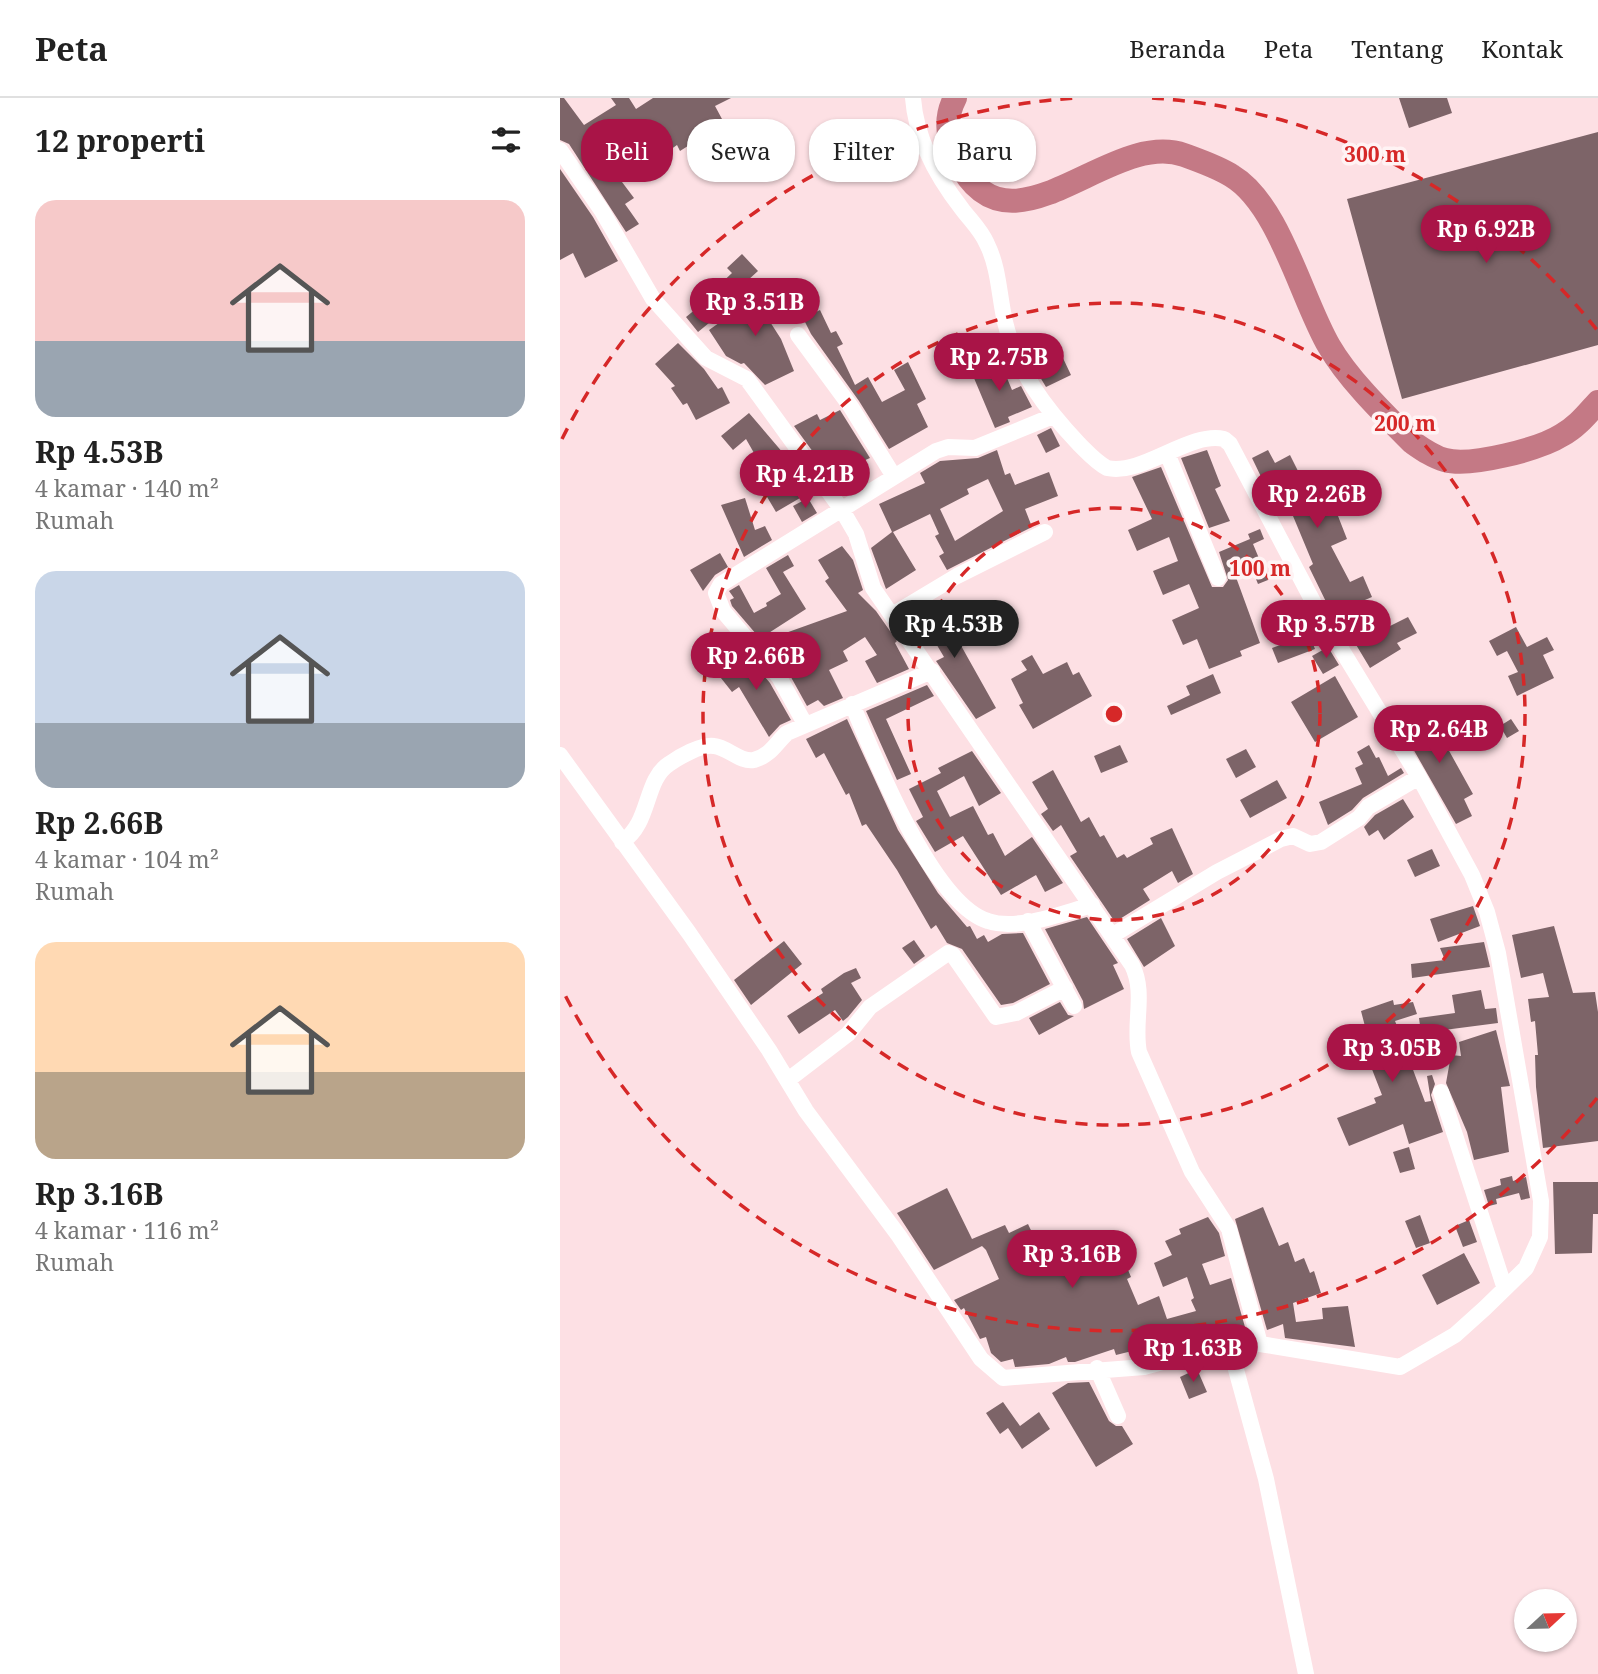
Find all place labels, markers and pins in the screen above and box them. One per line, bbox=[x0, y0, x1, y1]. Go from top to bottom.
pin: Rp 6.92B bbox=[1414, 206, 1558, 265]
pin: Rp 3.51B bbox=[683, 278, 827, 338]
pin: Rp 2.75B bbox=[927, 334, 1071, 393]
pin: Rp 4.21B bbox=[733, 450, 877, 510]
pin: Rp 2.26B bbox=[1245, 470, 1389, 530]
pin: Rp 4.53B bbox=[882, 601, 1026, 660]
pin: Rp 3.57B bbox=[1254, 601, 1398, 660]
pin: Rp 2.66B bbox=[684, 632, 828, 692]
centre of rings bbox=[1102, 702, 1126, 726]
pin: Rp 2.64B bbox=[1367, 706, 1511, 765]
pin: Rp 3.05B bbox=[1320, 1024, 1464, 1084]
pin: Rp 3.16B bbox=[1000, 1230, 1144, 1290]
pin: Rp 1.63B bbox=[1121, 1324, 1265, 1384]

